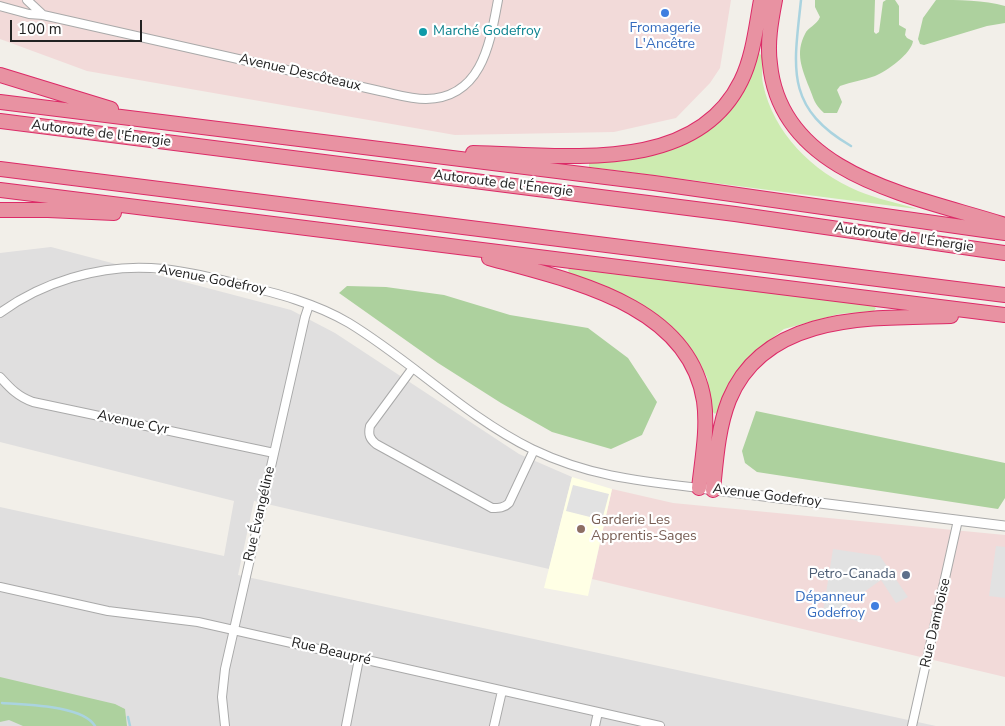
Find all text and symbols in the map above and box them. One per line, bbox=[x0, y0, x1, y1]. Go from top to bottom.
marker: Fromagerie L'Ancêtre bbox=[659, 7, 671, 19]
scale bar bbox=[12, 10, 145, 42]
text: 100 m bbox=[18, 19, 62, 39]
place label: Fromagerie L'Ancêtre bbox=[629, 21, 701, 54]
place label: Marché Godefroy bbox=[433, 24, 541, 40]
marker: Marché Godefroy bbox=[417, 26, 429, 38]
street label: Avenue Descôteaux bbox=[237, 51, 363, 95]
street label: Autoroute de l'Énergie bbox=[30, 117, 172, 151]
street label: Autoroute de l'Énergie bbox=[432, 167, 574, 201]
street label: Autoroute de l'Énergie bbox=[833, 220, 975, 256]
street label: Avenue Godefroy bbox=[157, 261, 267, 299]
street label: Avenue Cyr bbox=[96, 407, 170, 439]
street label: Rue Évangéline bbox=[241, 465, 279, 563]
street label: Avenue Godefroy bbox=[712, 481, 822, 511]
place label: Garderie Les Apprentis-Sages bbox=[591, 513, 697, 546]
marker: Garderie Les Apprentis-Sages bbox=[575, 523, 587, 535]
place label: Petro-Canada bbox=[809, 567, 896, 583]
marker: Petro-Canada bbox=[900, 569, 912, 581]
street label: Rue Damboise bbox=[918, 577, 954, 669]
place label: Dépanneur Godefroy bbox=[795, 590, 865, 622]
marker: Dépanneur Godefroy bbox=[869, 600, 881, 612]
street label: Rue Beaupré bbox=[290, 635, 372, 669]

